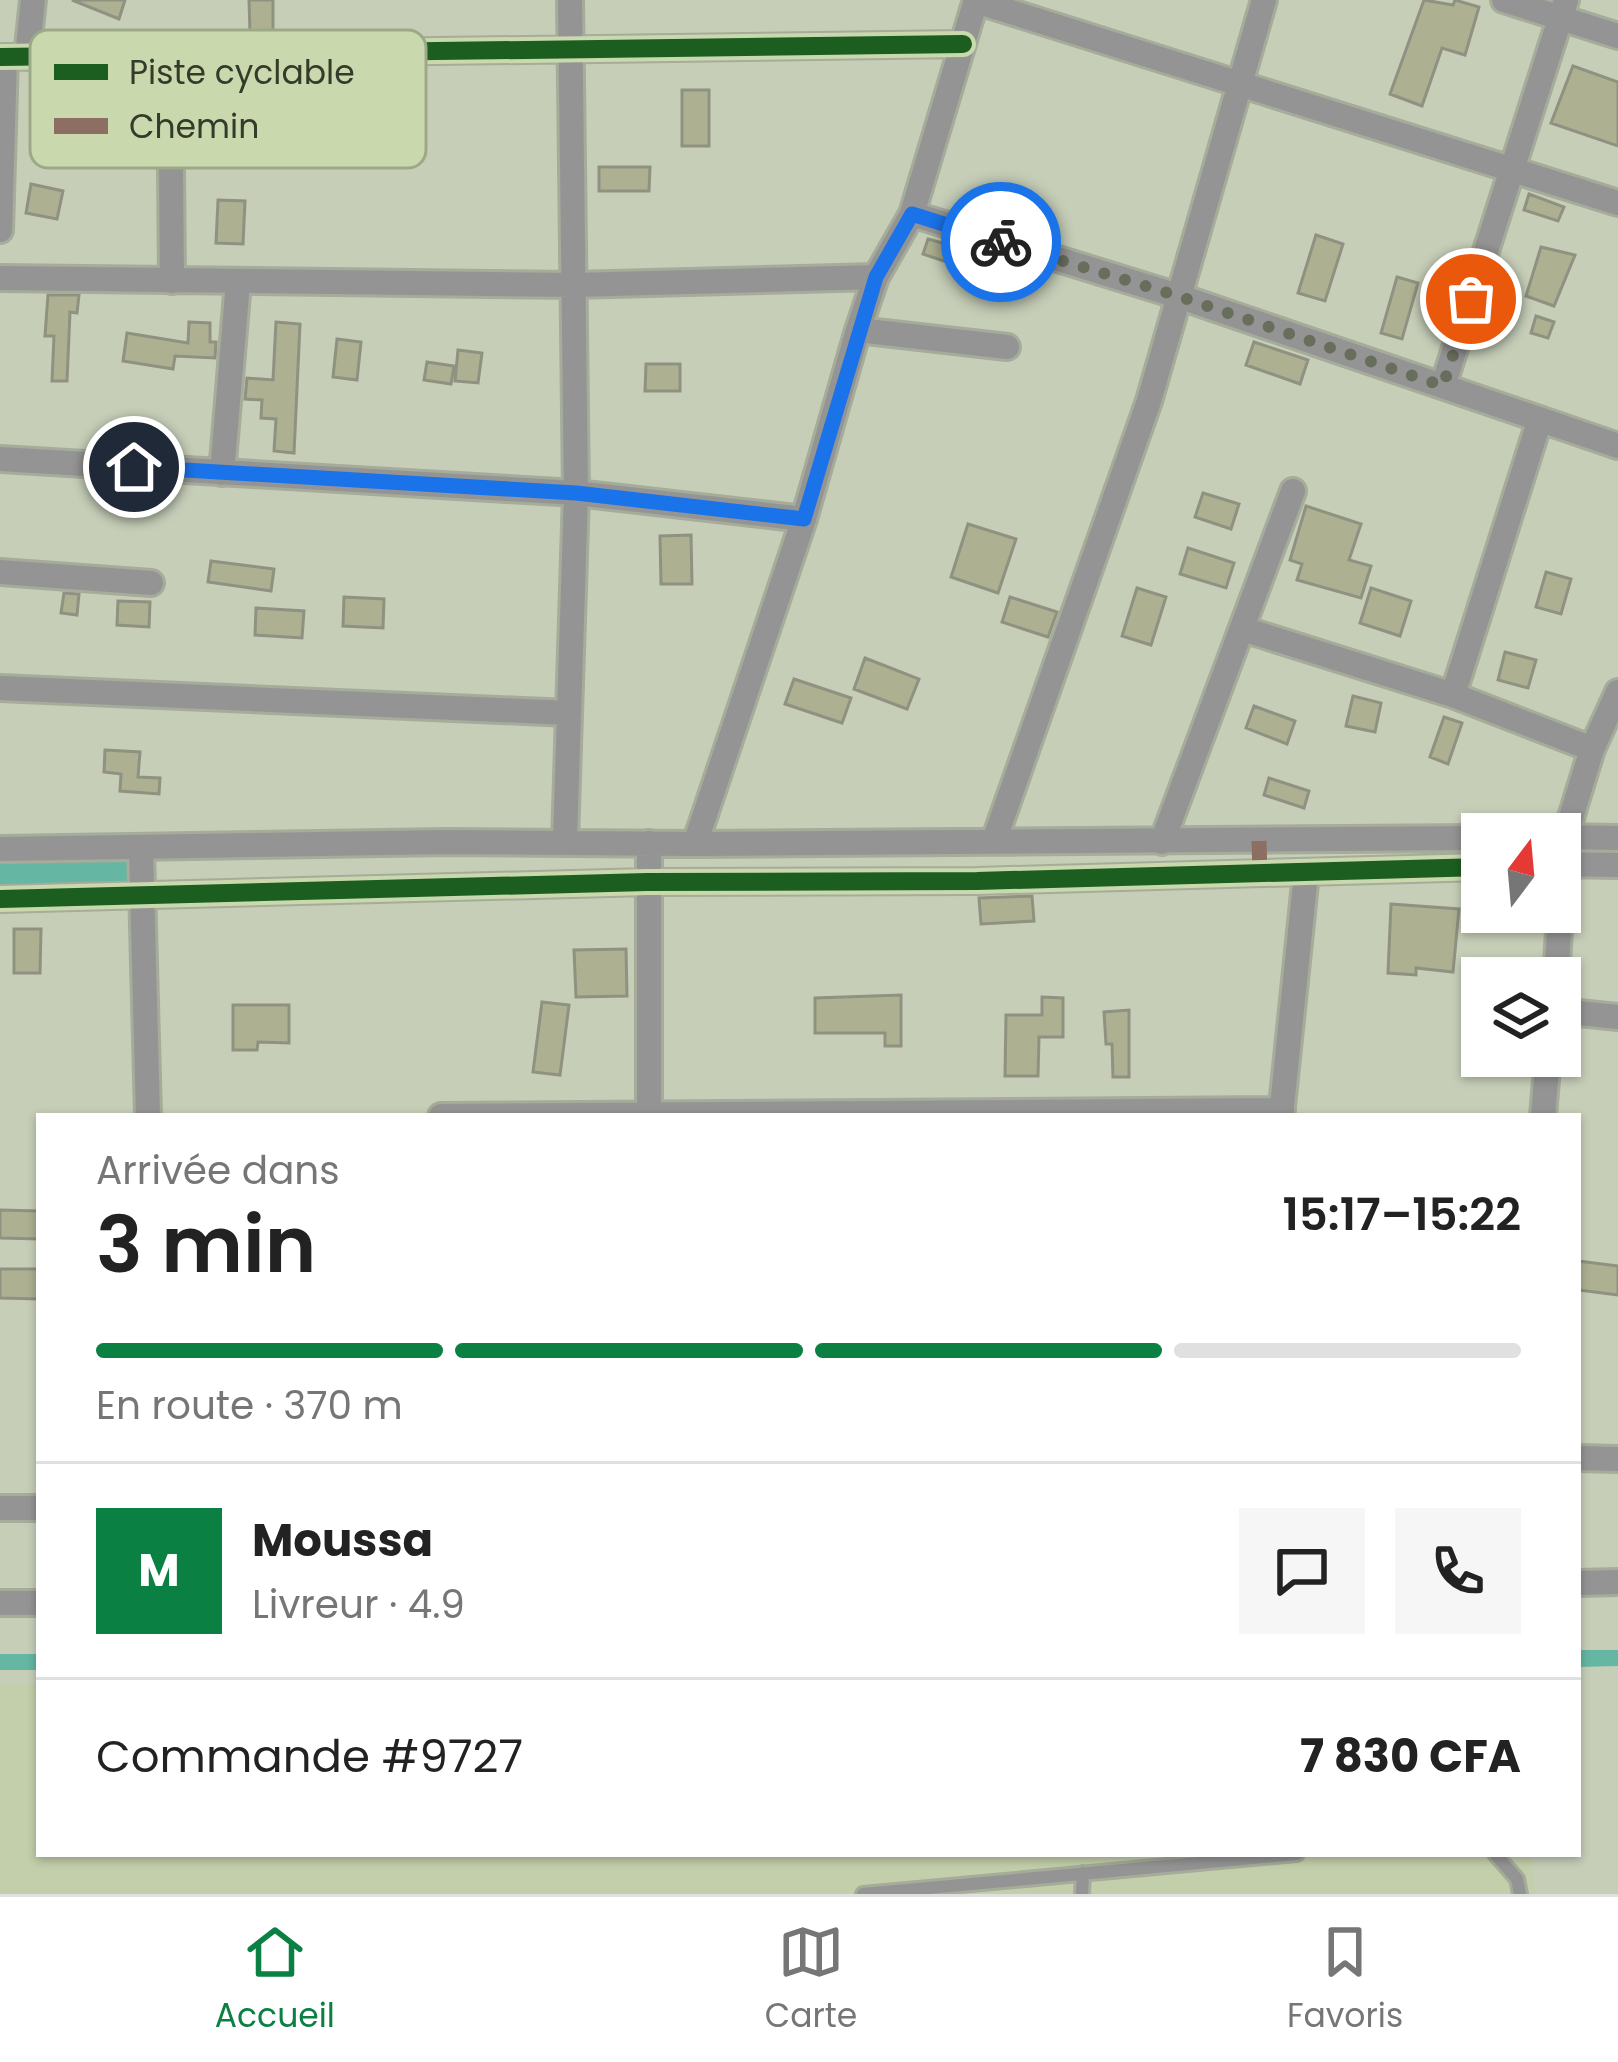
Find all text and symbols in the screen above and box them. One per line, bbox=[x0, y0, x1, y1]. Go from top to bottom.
legend bbox=[30, 30, 426, 168]
text: Piste cyclable bbox=[129, 49, 355, 96]
text: Chemin bbox=[129, 103, 259, 150]
courier bbox=[941, 182, 1061, 302]
icon: bike bbox=[968, 209, 1034, 275]
pin bbox=[1420, 248, 1522, 350]
icon: bag bbox=[1438, 266, 1504, 332]
pin bbox=[83, 416, 185, 518]
icon: home bbox=[101, 434, 167, 500]
north arrow bbox=[1461, 813, 1581, 933]
map controls bbox=[1461, 813, 1581, 1077]
button: layers bbox=[1461, 957, 1581, 1077]
text: Arrivée dans bbox=[96, 1143, 340, 1198]
text: 15:17–15:22 bbox=[1283, 1183, 1521, 1246]
text: 3 min bbox=[96, 1190, 316, 1299]
text: En route · 370 m bbox=[96, 1378, 403, 1433]
button: chat bbox=[1239, 1508, 1365, 1634]
button: phone bbox=[1395, 1508, 1521, 1634]
text: Moussa bbox=[252, 1509, 433, 1572]
text: M bbox=[138, 1539, 180, 1602]
text: Livreur · 4.9 bbox=[252, 1577, 465, 1632]
text: Commande #9727 bbox=[96, 1725, 523, 1788]
text: 7 830 CFA bbox=[1300, 1725, 1521, 1788]
tab: Accueil bbox=[215, 1919, 335, 2041]
tab: Carte bbox=[765, 1919, 857, 2041]
tab: Favoris bbox=[1287, 1919, 1403, 2041]

